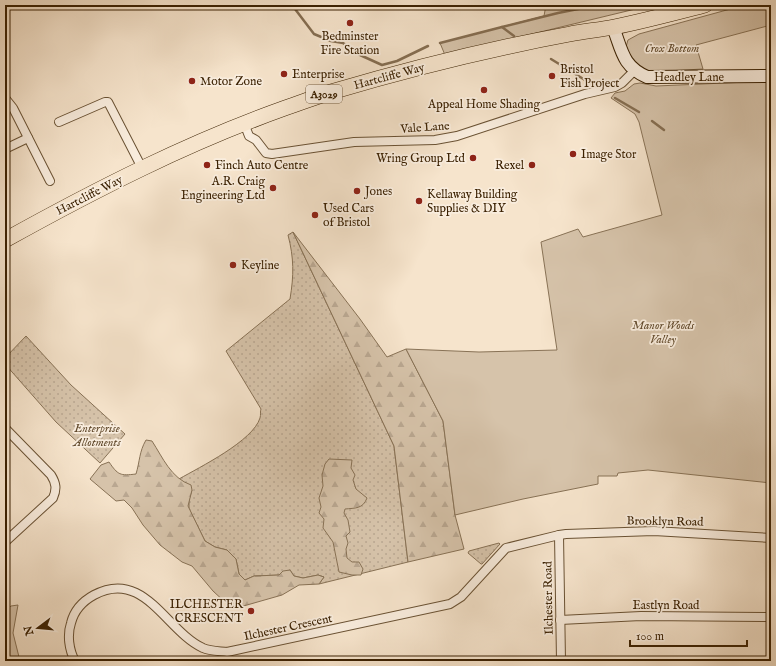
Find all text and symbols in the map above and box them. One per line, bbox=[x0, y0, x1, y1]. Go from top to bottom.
marker: Bedminster Fire Station bbox=[345, 18, 355, 28]
place label: Bedminster Fire Station bbox=[321, 29, 380, 58]
park label: Crox Bottom bbox=[645, 41, 699, 56]
street label: Hartcliffe Way bbox=[352, 60, 426, 93]
place label: Bristol Fish Project bbox=[560, 62, 619, 91]
place label: Enterprise bbox=[292, 67, 345, 83]
marker: Enterprise bbox=[279, 69, 289, 79]
street label: Headley Lane bbox=[654, 70, 725, 85]
marker: Bristol Fish Project bbox=[547, 71, 557, 81]
place label: Motor Zone bbox=[200, 74, 262, 89]
marker: Motor Zone bbox=[187, 76, 197, 86]
road number: A3029 bbox=[306, 85, 342, 103]
marker: Appeal Home Shading bbox=[479, 85, 489, 95]
place label: Appeal Home Shading bbox=[427, 97, 540, 113]
street label: Vale Lane bbox=[399, 118, 451, 137]
place label: Image Stor bbox=[581, 147, 637, 162]
marker: Image Stor bbox=[568, 149, 578, 159]
place label: Wring Group Ltd bbox=[376, 151, 466, 167]
marker: Wring Group Ltd bbox=[468, 153, 478, 163]
place label: Finch Auto Centre bbox=[215, 158, 309, 173]
place label: Rexel bbox=[495, 158, 525, 173]
marker: Finch Auto Centre bbox=[202, 160, 212, 170]
marker: Rexel bbox=[527, 160, 537, 170]
street label: Hartcliffe Way bbox=[53, 172, 125, 219]
place label: A.R. Craig Engineering Ltd bbox=[181, 174, 266, 203]
marker: A.R. Craig Engineering Ltd bbox=[268, 183, 278, 193]
place label: Jones bbox=[363, 184, 392, 200]
marker: Jones bbox=[352, 186, 362, 196]
place label: Kellaway Building Supplies & DIY bbox=[427, 187, 518, 217]
marker: Kellaway Building Supplies & DIY bbox=[414, 196, 424, 206]
place label: Used Cars of Bristol bbox=[323, 201, 374, 230]
marker: Used Cars of Bristol bbox=[310, 210, 320, 220]
place label: Keyline bbox=[241, 258, 280, 273]
marker: Keyline bbox=[228, 260, 238, 270]
park label: Manor Woods Valley bbox=[632, 318, 695, 347]
park label: Enterprise Allotments bbox=[71, 421, 121, 450]
street label: Brooklyn Road bbox=[626, 513, 704, 530]
street label: Ilchester Road bbox=[540, 561, 557, 635]
place label: ILCHESTER CRESCENT bbox=[170, 597, 244, 626]
street label: Eastlyn Road bbox=[632, 598, 700, 613]
marker: ILCHESTER CRESCENT bbox=[246, 606, 256, 616]
north arrow bbox=[18, 608, 58, 648]
street label: Ilchester Crescent bbox=[242, 611, 334, 644]
scale bar bbox=[630, 622, 747, 648]
text: N bbox=[21, 624, 38, 638]
text: 100 m bbox=[636, 629, 664, 644]

